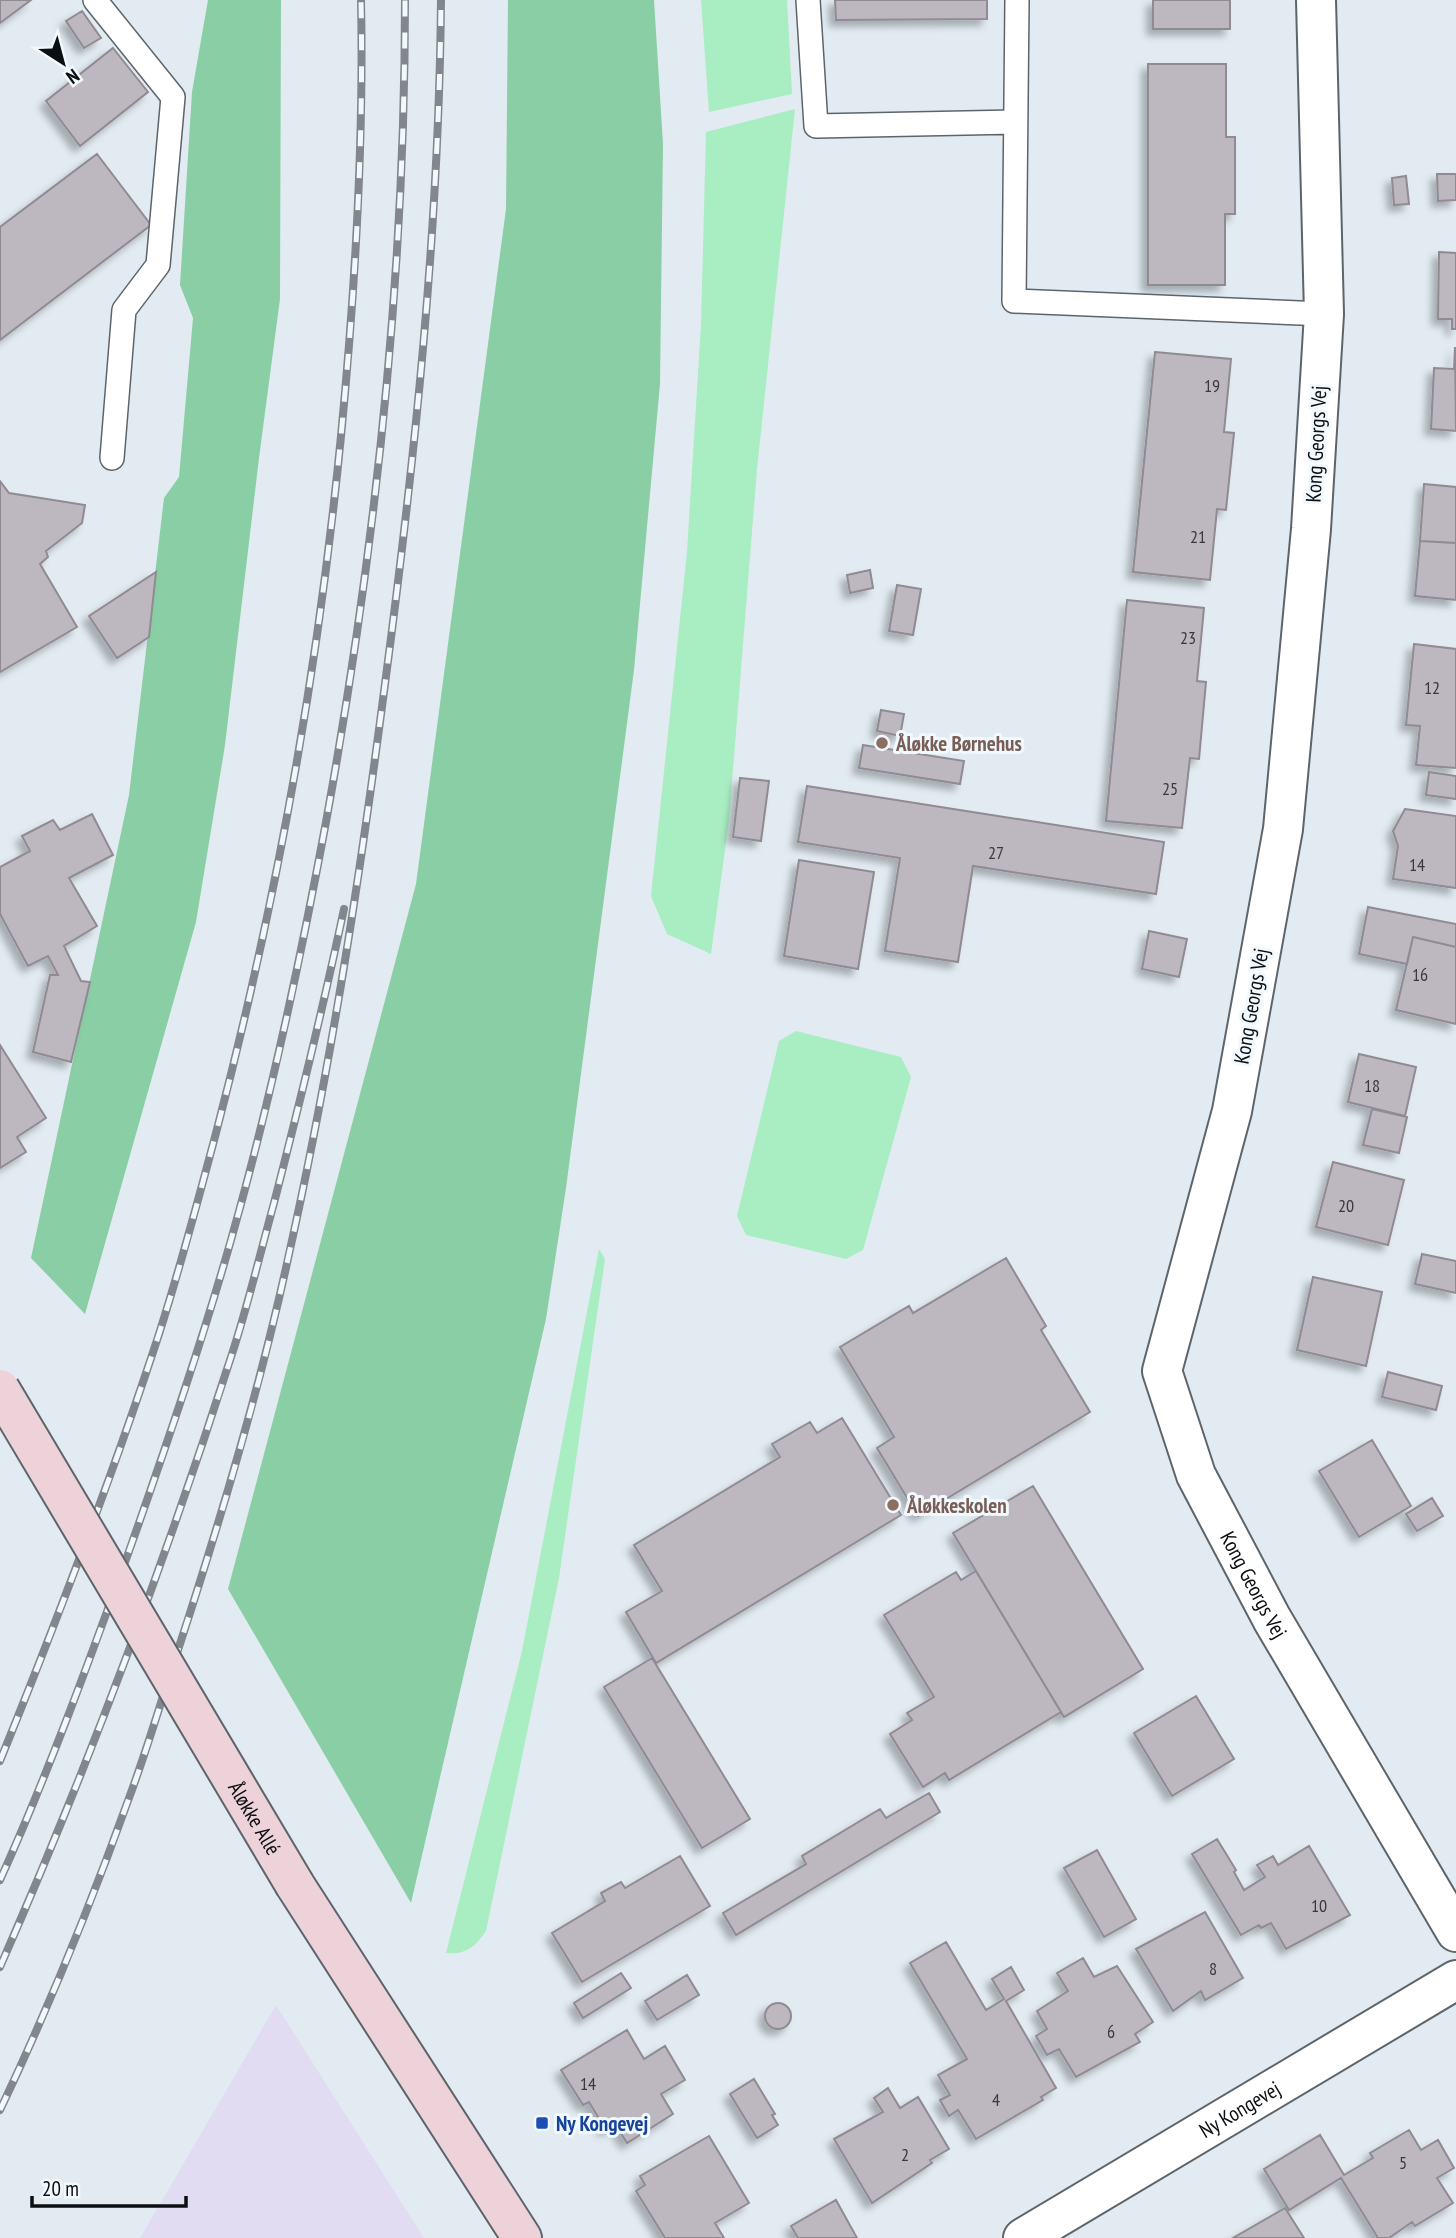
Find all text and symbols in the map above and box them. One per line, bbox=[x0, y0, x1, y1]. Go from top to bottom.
north arrow bbox=[28, 28, 98, 98]
text: N bbox=[62, 64, 84, 89]
house number: 19 bbox=[1204, 374, 1220, 397]
street label: Kong Georgs Vej bbox=[1299, 385, 1333, 503]
house number: 21 bbox=[1190, 525, 1206, 548]
house number: 23 bbox=[1180, 626, 1196, 649]
house number: 12 bbox=[1424, 676, 1440, 699]
place label: Åløkke Børnehus bbox=[895, 730, 1022, 757]
marker: Åløkke Børnehus bbox=[874, 735, 890, 751]
house number: 25 bbox=[1162, 777, 1178, 800]
house number: 27 bbox=[988, 841, 1004, 864]
house number: 14 bbox=[1409, 853, 1425, 876]
street label: Kong Georgs Vej bbox=[1228, 946, 1274, 1066]
house number: 16 bbox=[1412, 963, 1428, 986]
house number: 18 bbox=[1364, 1074, 1380, 1097]
house number: 20 bbox=[1338, 1194, 1354, 1217]
place label: Åløkkeskolen bbox=[906, 1492, 1007, 1519]
marker: Åløkkeskolen bbox=[885, 1497, 901, 1513]
street label: Kong Georgs Vej bbox=[1215, 1527, 1294, 1643]
street label: Åløkke Allé bbox=[223, 1776, 287, 1860]
house number: 10 bbox=[1311, 1894, 1327, 1917]
house number: 8 bbox=[1209, 1957, 1217, 1980]
house number: 6 bbox=[1107, 2020, 1115, 2043]
house number: 14 bbox=[580, 2072, 596, 2095]
street label: Ny Kongevej bbox=[1194, 2074, 1285, 2144]
house number: 4 bbox=[992, 2088, 1000, 2111]
place label: Ny Kongevej bbox=[556, 2110, 648, 2137]
marker: Ny Kongevej bbox=[534, 2115, 550, 2131]
house number: 2 bbox=[901, 2143, 909, 2166]
house number: 5 bbox=[1399, 2151, 1407, 2174]
scale bar bbox=[32, 2164, 186, 2208]
text: 20 m bbox=[42, 2175, 79, 2202]

